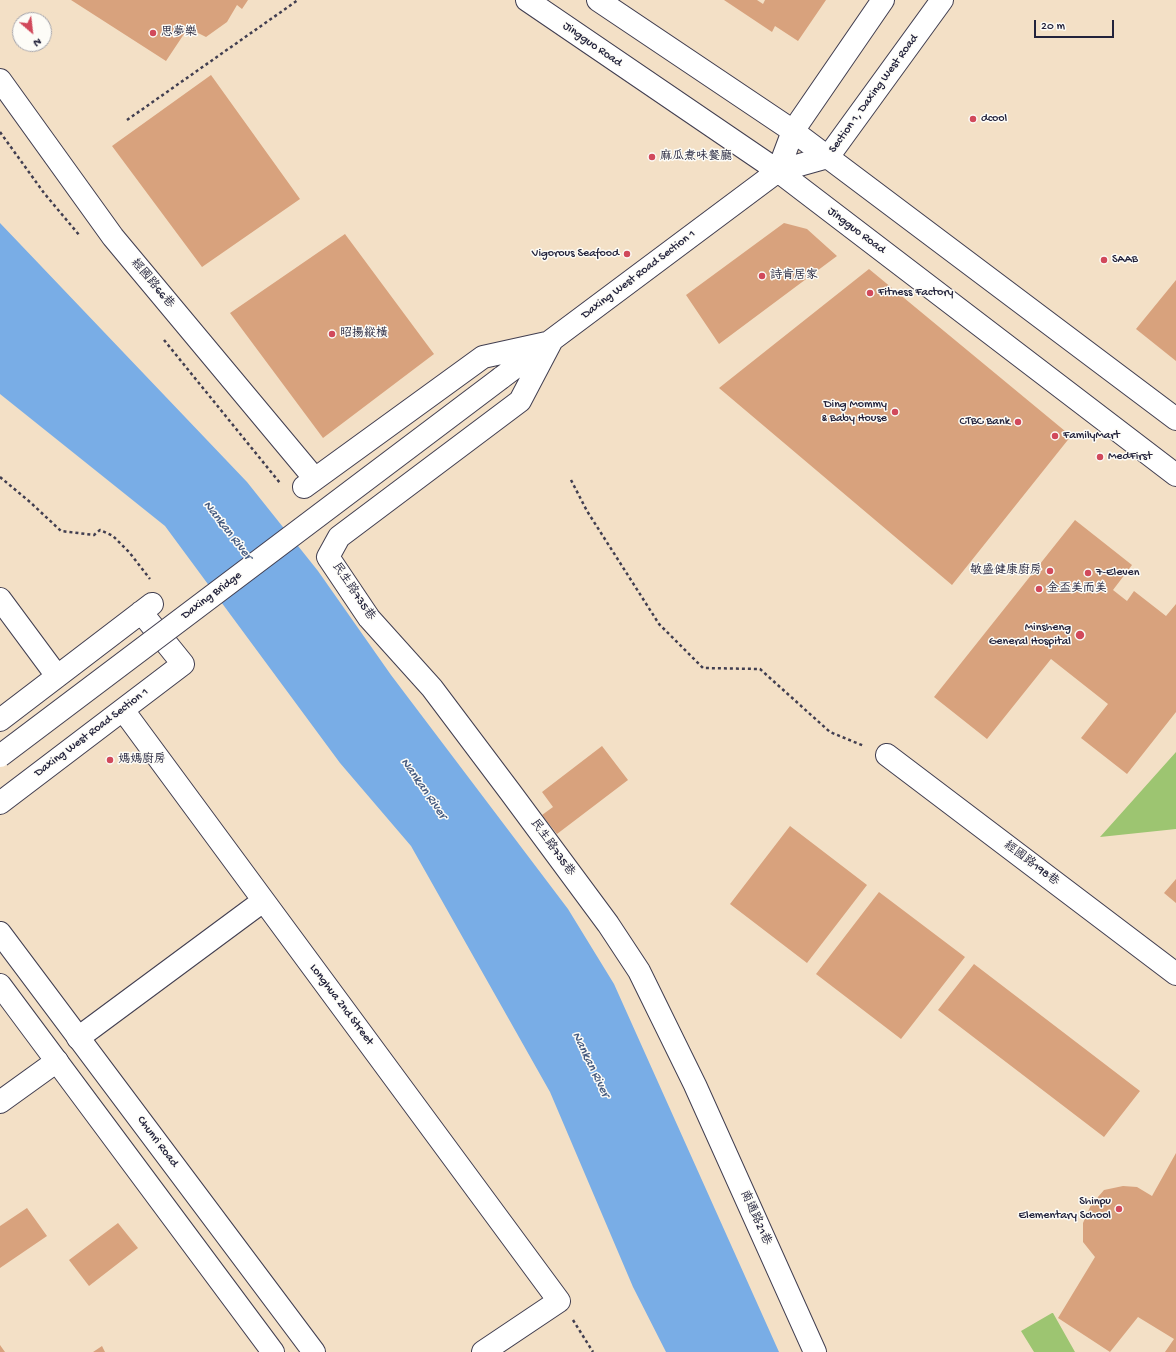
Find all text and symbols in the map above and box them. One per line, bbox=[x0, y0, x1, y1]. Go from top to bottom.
north arrow bbox=[12, 12, 52, 52]
scale bar bbox=[1036, 12, 1116, 38]
street label: Jingguo Road bbox=[560, 19, 624, 71]
text: 20 m bbox=[1041, 20, 1065, 34]
place label: 思夢樂 bbox=[161, 26, 197, 40]
marker: 思夢樂 bbox=[148, 28, 158, 38]
street label: Section 1, Daxing West Road bbox=[826, 32, 922, 156]
text: N bbox=[31, 35, 43, 49]
place label: dcool bbox=[981, 112, 1007, 126]
marker: dcool bbox=[968, 114, 978, 124]
place label: 麻瓜煮味餐廳 bbox=[660, 150, 732, 164]
marker: 麻瓜煮味餐廳 bbox=[647, 152, 657, 162]
street label: Jingguo Road bbox=[824, 204, 888, 258]
street label: Daxing West Road Section 1 bbox=[579, 227, 699, 323]
place label: Vigorous Seafood bbox=[532, 247, 619, 261]
marker: Vigorous Seafood bbox=[622, 249, 632, 259]
place label: SAAB bbox=[1112, 253, 1138, 267]
marker: SAAB bbox=[1099, 255, 1109, 265]
street label: 經國路66巷 bbox=[127, 256, 177, 312]
place label: 詩肯居家 bbox=[770, 269, 818, 283]
marker: 詩肯居家 bbox=[757, 271, 767, 281]
place label: Fitness Factory bbox=[878, 286, 953, 300]
marker: Fitness Factory bbox=[865, 288, 875, 298]
place label: 昭揚縱橫 bbox=[340, 327, 388, 341]
marker: 昭揚縱橫 bbox=[327, 329, 337, 339]
place label: Ding Mommy & Baby House bbox=[821, 398, 887, 426]
marker: Ding Mommy & Baby House bbox=[890, 407, 900, 417]
place label: CTBC Bank bbox=[960, 415, 1010, 429]
marker: CTBC Bank bbox=[1013, 417, 1023, 427]
place label: FamilyMart bbox=[1063, 429, 1120, 443]
marker: FamilyMart bbox=[1050, 431, 1060, 441]
place label: MedFirst bbox=[1108, 450, 1152, 464]
marker: MedFirst bbox=[1095, 452, 1105, 462]
water label: Nankan River bbox=[199, 498, 255, 564]
street label: 民生路735巷 bbox=[328, 560, 378, 624]
place label: 敏盛健康廚房 bbox=[970, 564, 1042, 578]
marker: 敏盛健康廚房 bbox=[1045, 566, 1055, 576]
place label: 7-Eleven bbox=[1096, 566, 1140, 580]
marker: 7-Eleven bbox=[1083, 568, 1093, 578]
street label: Daxing Bridge bbox=[179, 569, 245, 623]
place label: 金盃美而美 bbox=[1047, 582, 1107, 596]
marker: 金盃美而美 bbox=[1034, 584, 1044, 594]
place label: Minsheng General Hospital bbox=[989, 621, 1071, 649]
marker: Minsheng General Hospital bbox=[1074, 629, 1086, 641]
street label: Daxing West Road Section 1 bbox=[32, 685, 152, 781]
place label: 媽媽廚房 bbox=[118, 753, 166, 767]
marker: 媽媽廚房 bbox=[105, 755, 115, 765]
water label: Nankan River bbox=[396, 756, 450, 822]
street label: 民生路735巷 bbox=[527, 817, 577, 879]
street label: 經國路198巷 bbox=[1001, 839, 1061, 889]
street label: Longhua 2nd Street bbox=[306, 961, 376, 1049]
water label: Nankan River bbox=[567, 1030, 613, 1100]
street label: Chunri Road bbox=[133, 1114, 181, 1170]
street label: 南通路21巷 bbox=[736, 1188, 774, 1248]
place label: Shinpu Elementary School bbox=[1019, 1195, 1111, 1223]
marker: Shinpu Elementary School bbox=[1114, 1204, 1124, 1214]

